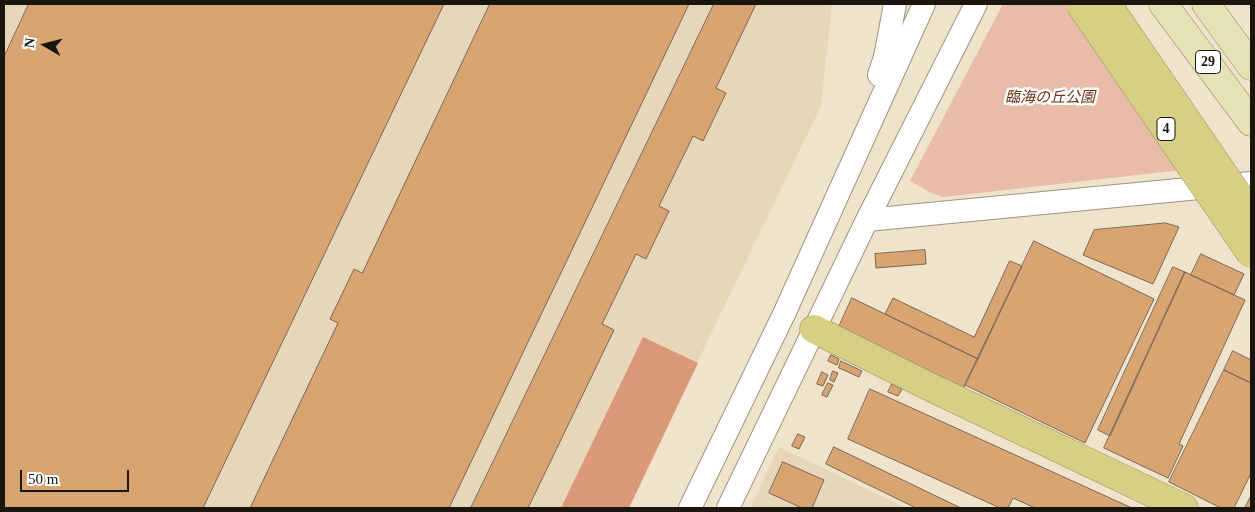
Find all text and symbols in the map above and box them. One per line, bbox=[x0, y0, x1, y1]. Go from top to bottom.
north arrow bbox=[20, 20, 70, 70]
text: N bbox=[22, 37, 38, 49]
road number: 29 bbox=[1196, 51, 1220, 74]
park label: 臨海の丘公園 bbox=[1005, 89, 1095, 107]
road number: 4 bbox=[1157, 118, 1175, 140]
scale bar bbox=[22, 460, 131, 492]
text: 50 m bbox=[28, 471, 58, 487]

